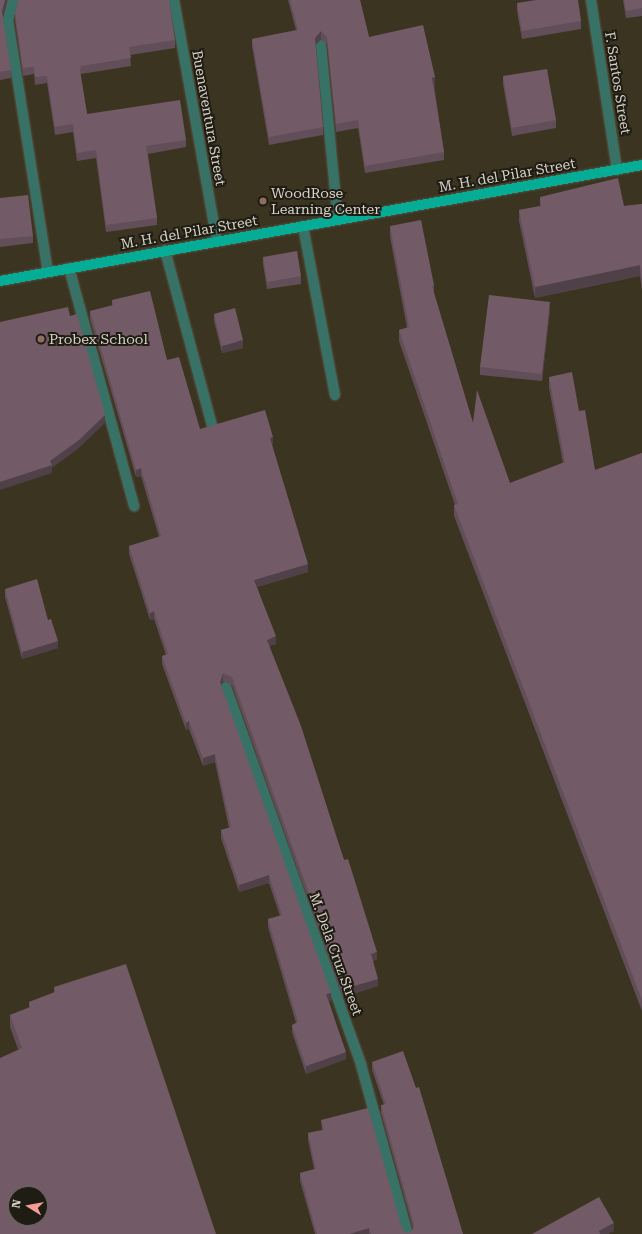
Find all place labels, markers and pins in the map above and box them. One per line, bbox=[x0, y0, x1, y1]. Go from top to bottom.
place label: WoodRose Learning Center bbox=[271, 185, 380, 218]
marker: WoodRose Learning Center bbox=[258, 196, 268, 206]
place label: Probex School bbox=[49, 331, 148, 347]
marker: Probex School bbox=[36, 334, 46, 344]

